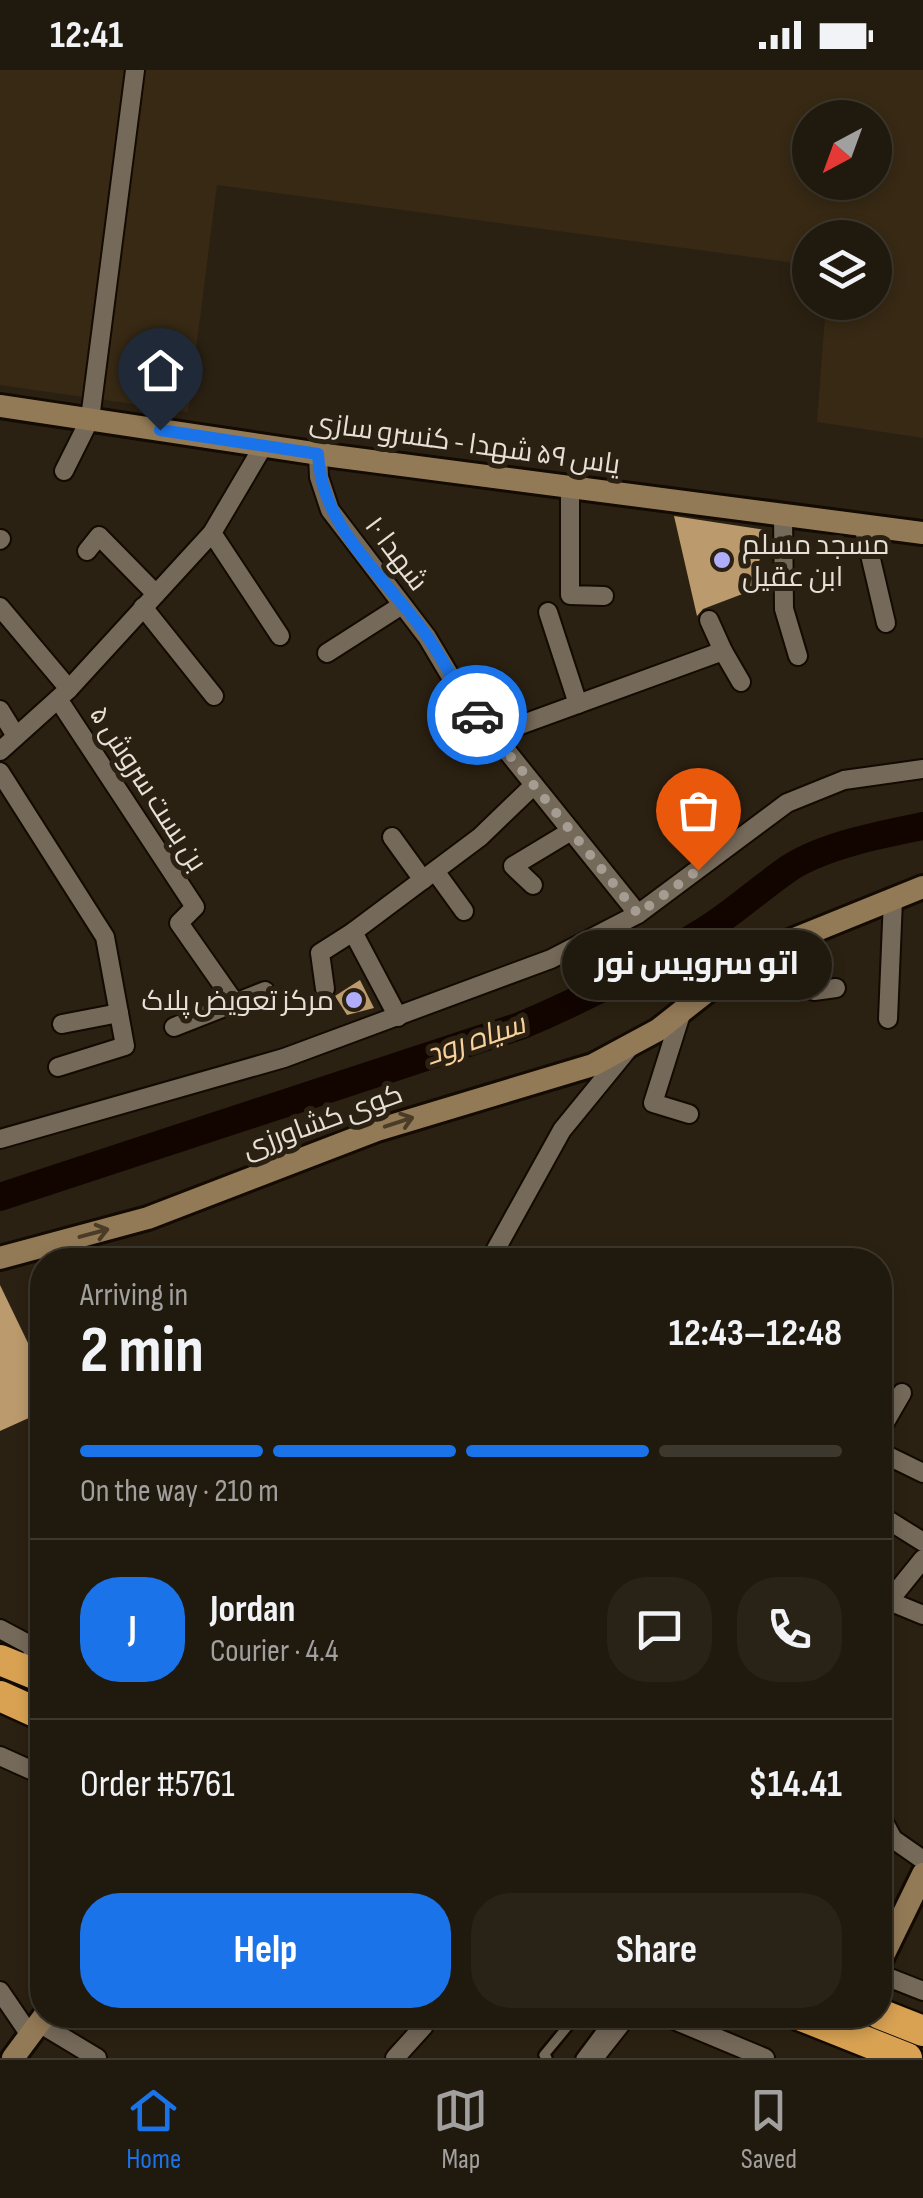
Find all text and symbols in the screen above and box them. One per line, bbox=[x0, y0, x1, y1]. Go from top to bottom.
text: 12:41 bbox=[50, 13, 123, 58]
north arrow bbox=[792, 100, 892, 200]
map controls bbox=[792, 100, 892, 320]
button: layers bbox=[792, 220, 892, 320]
pin bbox=[118, 328, 203, 431]
icon: home bbox=[133, 343, 188, 398]
street label: یاس ۵۹ شهدا - کنسرو سازی bbox=[307, 405, 623, 482]
street label: شهدا ۱۰ bbox=[357, 510, 434, 597]
place label: مسجد مسلم ابن عقیل bbox=[742, 529, 889, 594]
marker: مسجد مسلم ابن عقیل bbox=[711, 549, 733, 571]
courier bbox=[427, 665, 527, 765]
icon: car bbox=[450, 688, 505, 743]
street label: بن بست سروش ۵ bbox=[82, 700, 213, 878]
pin bbox=[656, 768, 741, 871]
icon: bag bbox=[671, 783, 726, 838]
callout: اتو سرویس نور bbox=[563, 930, 833, 1000]
text: اتو سرویس نور bbox=[595, 945, 799, 984]
place label: مرکز تعویض پلاک bbox=[141, 985, 334, 1019]
marker: مرکز تعویض پلاک bbox=[343, 989, 365, 1011]
water label: سیاه رود bbox=[421, 1006, 531, 1074]
street label: کوی کشاورزی bbox=[238, 1077, 407, 1166]
one-way arrow bbox=[383, 1112, 415, 1130]
one-way arrow bbox=[78, 1222, 109, 1241]
text: Arriving in bbox=[80, 1276, 188, 1315]
text: 12:43–12:48 bbox=[669, 1311, 842, 1356]
text: 2 min bbox=[80, 1313, 204, 1391]
text: On the way · 210 m bbox=[80, 1472, 279, 1511]
button: chat bbox=[607, 1577, 712, 1682]
button: phone bbox=[737, 1577, 842, 1682]
text: Jordan bbox=[210, 1587, 295, 1632]
text: J bbox=[128, 1607, 137, 1652]
text: Courier · 4.4 bbox=[210, 1632, 338, 1671]
text: Order #5761 bbox=[80, 1762, 235, 1807]
text: $14.41 bbox=[748, 1762, 842, 1807]
button: Help bbox=[80, 1893, 451, 2008]
button: Share bbox=[471, 1893, 842, 2008]
tab: Home bbox=[126, 2083, 181, 2176]
tab: Map bbox=[433, 2083, 488, 2176]
tab: Saved bbox=[741, 2083, 797, 2176]

